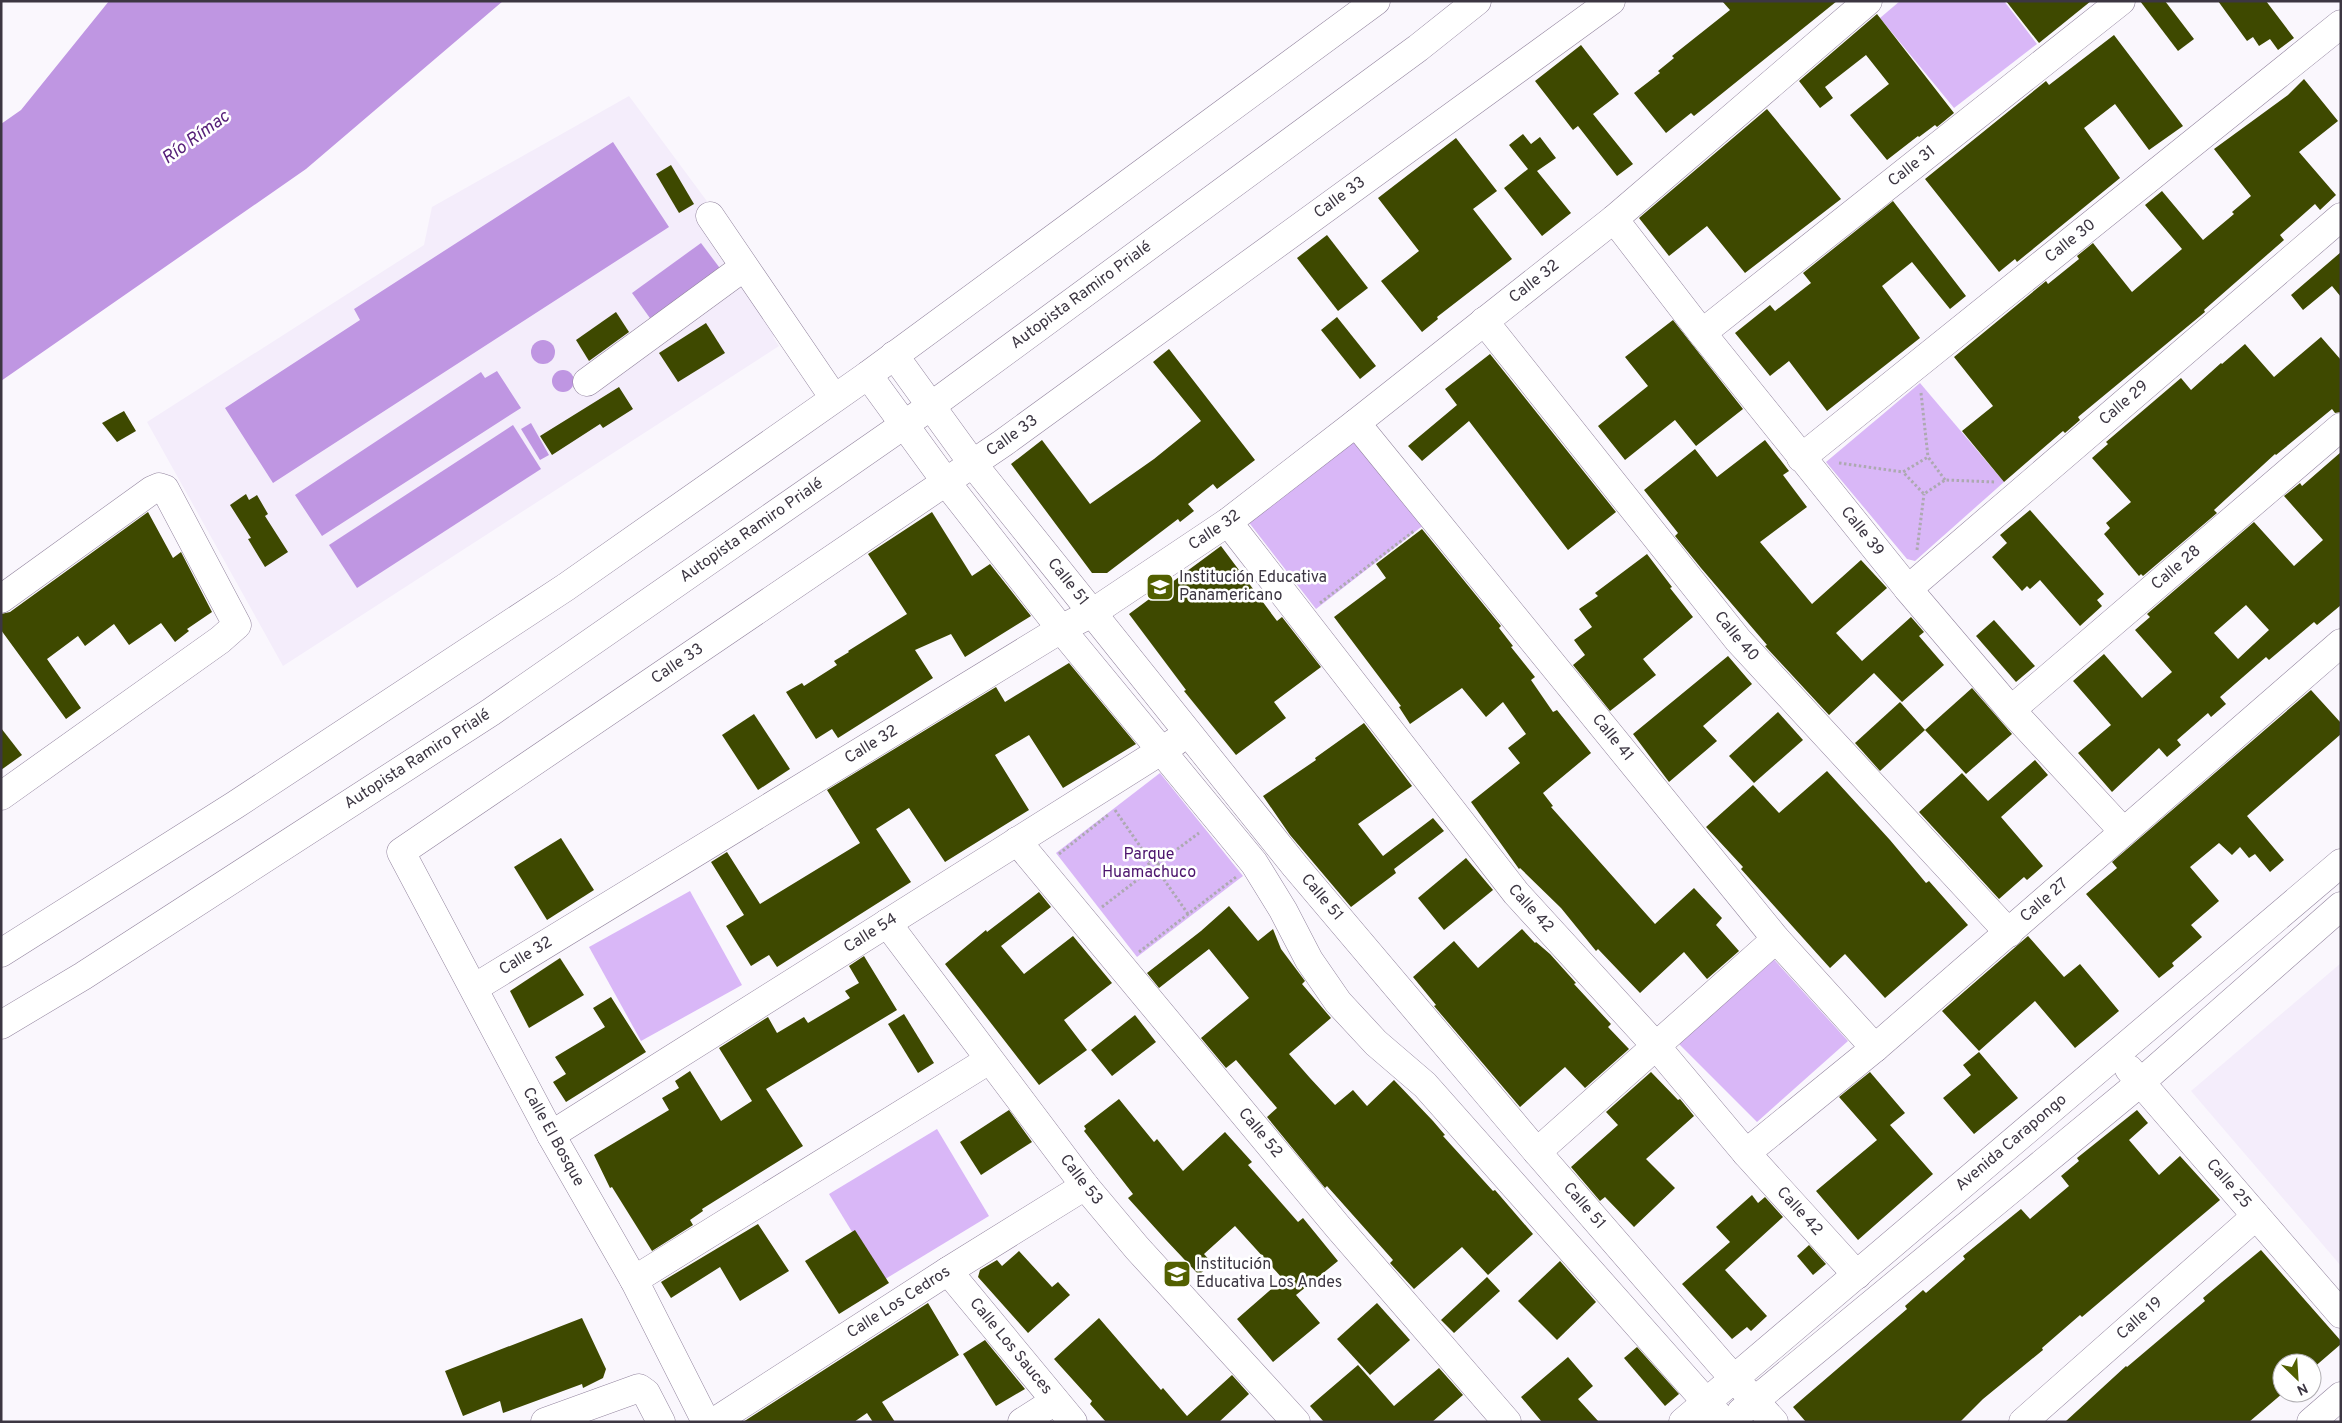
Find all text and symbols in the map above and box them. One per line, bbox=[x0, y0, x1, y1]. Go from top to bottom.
water label: Río Rímac bbox=[158, 106, 235, 170]
street label: Calle 31 bbox=[1884, 142, 1940, 192]
street label: Calle 33 bbox=[1310, 173, 1370, 223]
street label: Calle 30 bbox=[2041, 215, 2100, 268]
street label: Autopista Ramiro Prialé bbox=[1007, 237, 1156, 354]
street label: Calle 32 bbox=[1505, 256, 1564, 308]
street label: Calle 29 bbox=[2095, 376, 2153, 430]
street label: Calle 33 bbox=[983, 411, 1042, 461]
street label: Autopista Ramiro Prialé bbox=[676, 474, 827, 587]
street label: Calle 39 bbox=[1836, 503, 1888, 561]
street label: Calle 32 bbox=[1185, 506, 1245, 555]
street label: Calle 28 bbox=[2148, 541, 2205, 595]
street label: Calle 51 bbox=[1042, 554, 1093, 610]
place label: Institución Educativa Panamericano bbox=[1179, 568, 1327, 606]
school or university icon: Institución Educativa Panamericano bbox=[1145, 572, 1175, 602]
street label: Calle 40 bbox=[1709, 607, 1763, 666]
street label: Calle 33 bbox=[648, 639, 708, 689]
street label: Autopista Ramiro Prialé bbox=[341, 705, 494, 814]
street label: Calle 41 bbox=[1587, 710, 1638, 766]
street label: Calle 32 bbox=[841, 721, 902, 769]
park label: Parque Huamachuco bbox=[1102, 845, 1196, 883]
street label: Calle 51 bbox=[1296, 870, 1347, 925]
street label: Calle 27 bbox=[2016, 874, 2073, 927]
street label: Calle 42 bbox=[1503, 880, 1558, 937]
street label: Calle 54 bbox=[840, 909, 902, 958]
street label: Calle 32 bbox=[496, 932, 556, 980]
street label: Calle El Bosque bbox=[518, 1084, 588, 1190]
street label: Avenida Carapongo bbox=[1952, 1090, 2071, 1196]
street label: Calle 52 bbox=[1233, 1104, 1287, 1162]
street label: Calle 53 bbox=[1055, 1151, 1107, 1210]
street label: Calle 25 bbox=[2201, 1155, 2255, 1213]
street label: Calle 51 bbox=[1558, 1179, 1610, 1234]
street label: Calle 42 bbox=[1772, 1183, 1827, 1240]
place label: Institución Educativa Los Andes bbox=[1196, 1255, 1342, 1293]
school or university icon: Institución Educativa Los Andes bbox=[1162, 1259, 1192, 1289]
street label: Calle Los Cedros bbox=[843, 1262, 954, 1343]
street label: Calle 19 bbox=[2113, 1293, 2167, 1344]
street label: Calle Los Sauces bbox=[965, 1294, 1056, 1399]
north arrow bbox=[2272, 1353, 2322, 1403]
text: N bbox=[2294, 1379, 2310, 1398]

